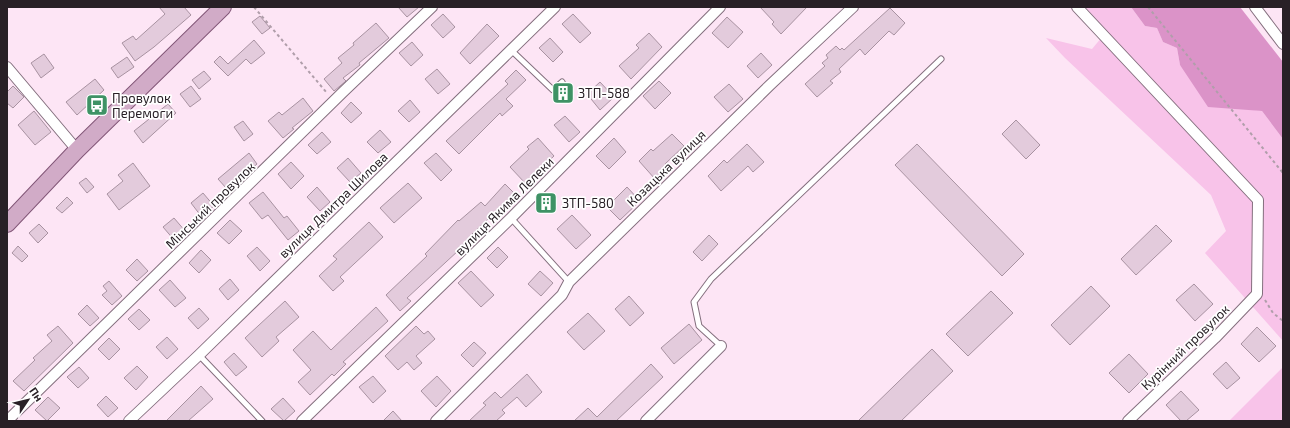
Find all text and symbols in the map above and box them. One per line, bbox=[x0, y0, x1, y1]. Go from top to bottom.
building icon: ЗТП-588 bbox=[550, 80, 576, 106]
place label: ЗТП-588 bbox=[578, 85, 630, 101]
place label: Провулок Перемоги bbox=[112, 90, 173, 121]
bus stop icon: Провулок Перемоги bbox=[84, 92, 110, 118]
street label: Козацька вулиця bbox=[623, 126, 709, 210]
street label: вулиця Дмитра Шилова bbox=[275, 149, 391, 261]
street label: вулиця Якима Лелеки bbox=[451, 153, 557, 259]
street label: Мінський провулок bbox=[162, 158, 258, 252]
building icon: ЗТП-580 bbox=[533, 190, 559, 216]
place label: ЗТП-580 bbox=[562, 195, 614, 211]
street label: Курінний провулок bbox=[1138, 301, 1232, 393]
north arrow bbox=[8, 380, 48, 420]
text: Пн bbox=[27, 384, 46, 404]

